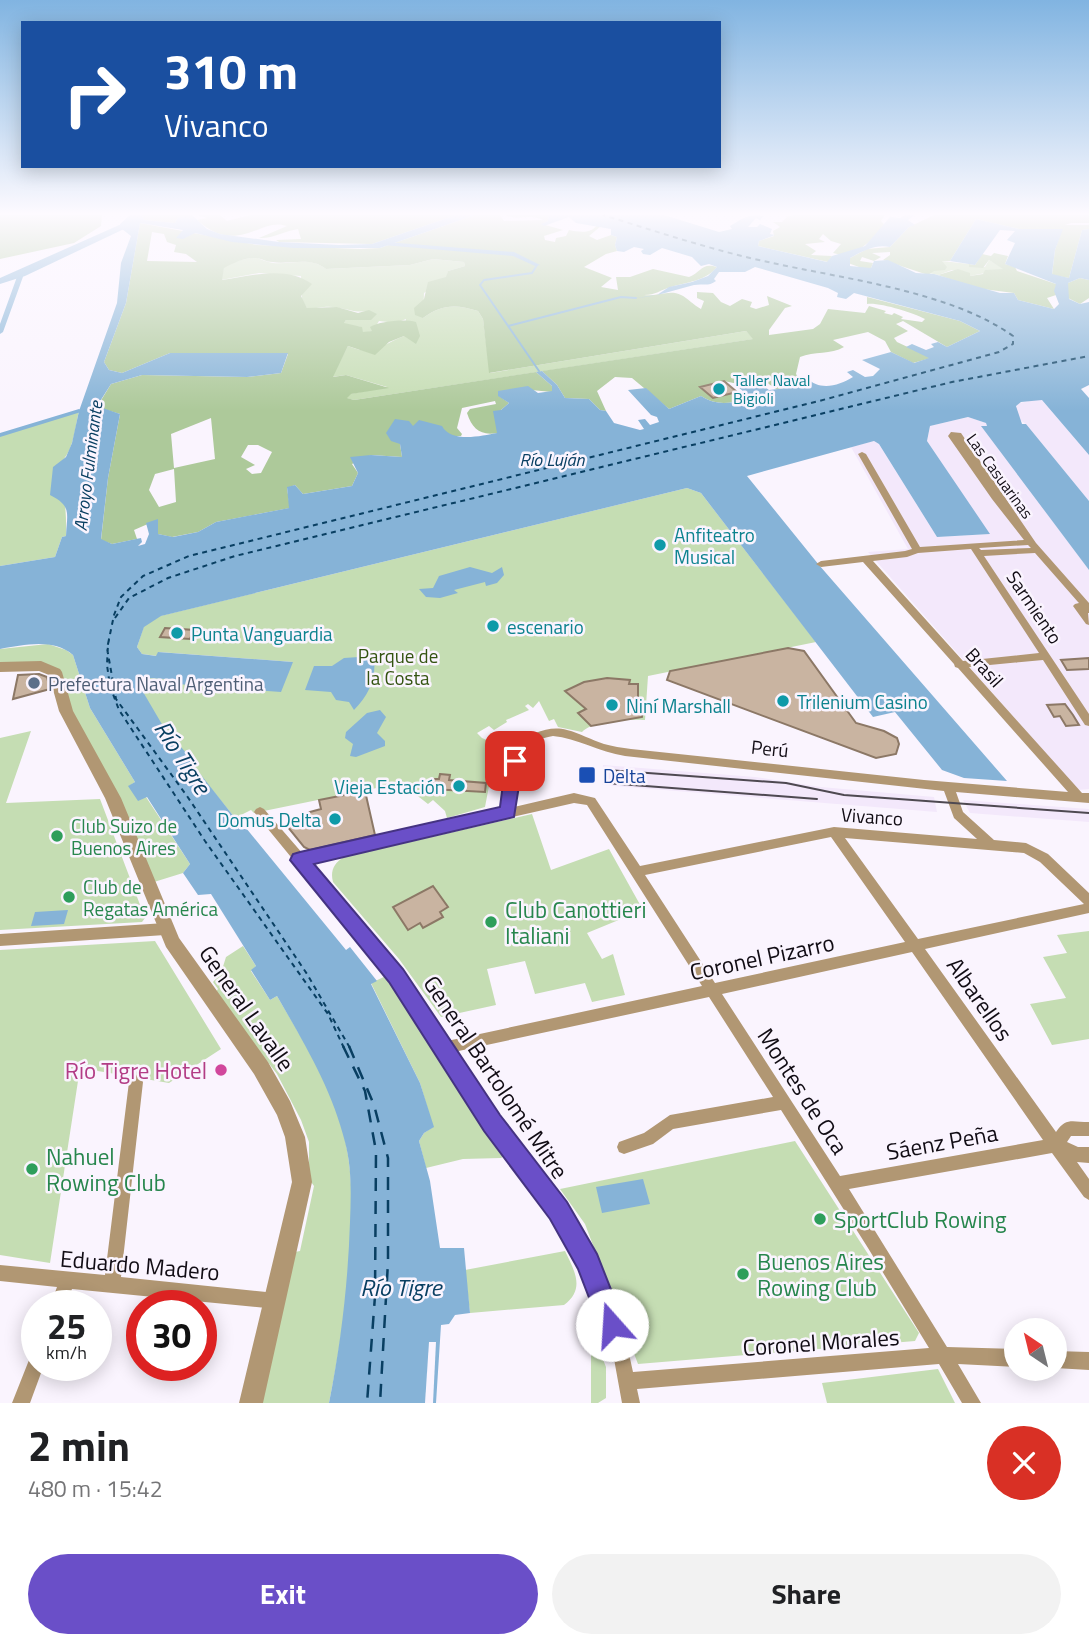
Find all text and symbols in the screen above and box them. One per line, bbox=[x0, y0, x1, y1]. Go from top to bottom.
text: 310 m bbox=[164, 33, 298, 108]
icon: right bbox=[49, 49, 140, 140]
text: Vivanco bbox=[164, 101, 269, 149]
place label: Taller Naval Bigioli bbox=[733, 368, 811, 410]
marker: Taller Naval Bigioli bbox=[711, 381, 727, 397]
water label: Arroyo Fulminante bbox=[67, 398, 110, 532]
street label: Las Casuarinas bbox=[961, 428, 1039, 524]
water label: Río Luján bbox=[520, 446, 586, 473]
place label: Anfiteatro Musical bbox=[674, 520, 755, 571]
marker: Anfiteatro Musical bbox=[652, 537, 668, 553]
street label: Sarmiento bbox=[1000, 565, 1070, 649]
place label: escenario bbox=[507, 612, 584, 641]
marker: escenario bbox=[485, 618, 501, 634]
place label: Punta Vanguardia bbox=[191, 619, 333, 648]
marker: Punta Vanguardia bbox=[169, 625, 185, 641]
park label: Parque de la Costa bbox=[358, 641, 438, 692]
street label: Brasil bbox=[959, 641, 1011, 693]
place label: Prefectura Naval Argentina bbox=[48, 669, 264, 698]
marker: Prefectura Naval Argentina bbox=[26, 675, 42, 691]
place label: Trilenium Casino bbox=[797, 687, 928, 716]
place label: Niní Marshall bbox=[626, 691, 731, 720]
marker: Trilenium Casino bbox=[775, 693, 791, 709]
marker: Niní Marshall bbox=[604, 697, 620, 713]
water label: Río Tigre bbox=[146, 713, 221, 803]
pin bbox=[485, 731, 545, 791]
street label: Perú bbox=[750, 732, 790, 764]
icon: arrive bbox=[496, 742, 534, 780]
place label: Delta bbox=[603, 761, 646, 790]
marker: Delta bbox=[577, 765, 597, 785]
place label: Vieja Estación bbox=[334, 772, 445, 801]
marker: Vieja Estación bbox=[451, 778, 467, 794]
street label: Vivanco bbox=[840, 799, 904, 833]
place label: Domus Delta bbox=[217, 805, 321, 834]
place label: Club Suizo de Buenos Aires bbox=[71, 811, 177, 862]
marker: Domus Delta bbox=[327, 811, 343, 827]
marker: Club Suizo de Buenos Aires bbox=[49, 828, 65, 844]
place label: Club de Regatas América bbox=[83, 872, 218, 923]
marker: Club de Regatas América bbox=[61, 889, 77, 905]
place label: Club Canottieri Italiani bbox=[505, 892, 646, 953]
marker: Club Canottieri Italiani bbox=[483, 914, 499, 930]
street label: Coronel Pizarro bbox=[686, 925, 838, 989]
street label: General Lavalle bbox=[191, 938, 303, 1078]
street label: Albarellos bbox=[938, 950, 1022, 1048]
street label: General Bartolomé Mitre bbox=[415, 968, 577, 1186]
street label: Montes de Oca bbox=[749, 1021, 857, 1162]
place label: Río Tigre Hotel bbox=[65, 1053, 207, 1088]
marker: Río Tigre Hotel bbox=[213, 1062, 229, 1078]
street label: Sáenz Peña bbox=[884, 1115, 1001, 1169]
place label: Nahuel Rowing Club bbox=[46, 1139, 166, 1200]
marker: Nahuel Rowing Club bbox=[24, 1161, 40, 1177]
place label: SportClub Rowing bbox=[834, 1202, 1007, 1237]
marker: SportClub Rowing bbox=[812, 1211, 828, 1227]
street label: Eduardo Madero bbox=[59, 1241, 221, 1289]
place label: Buenos Aires Rowing Club bbox=[757, 1244, 884, 1305]
marker: Buenos Aires Rowing Club bbox=[735, 1266, 751, 1282]
water label: Río Tigre bbox=[360, 1269, 444, 1305]
position arrow bbox=[575, 1288, 649, 1362]
speed limit sign: 30 bbox=[126, 1290, 217, 1381]
text: 25 bbox=[47, 1299, 86, 1353]
north arrow bbox=[1004, 1318, 1068, 1381]
map controls bbox=[1004, 1318, 1067, 1381]
street label: Coronel Morales bbox=[741, 1319, 901, 1365]
text: km/h bbox=[46, 1339, 87, 1366]
text: 2 min bbox=[28, 1413, 130, 1477]
button: close bbox=[987, 1426, 1061, 1500]
text: 480 m · 15:42 bbox=[28, 1471, 163, 1506]
button: Exit bbox=[28, 1554, 538, 1634]
button: Share bbox=[552, 1554, 1061, 1634]

